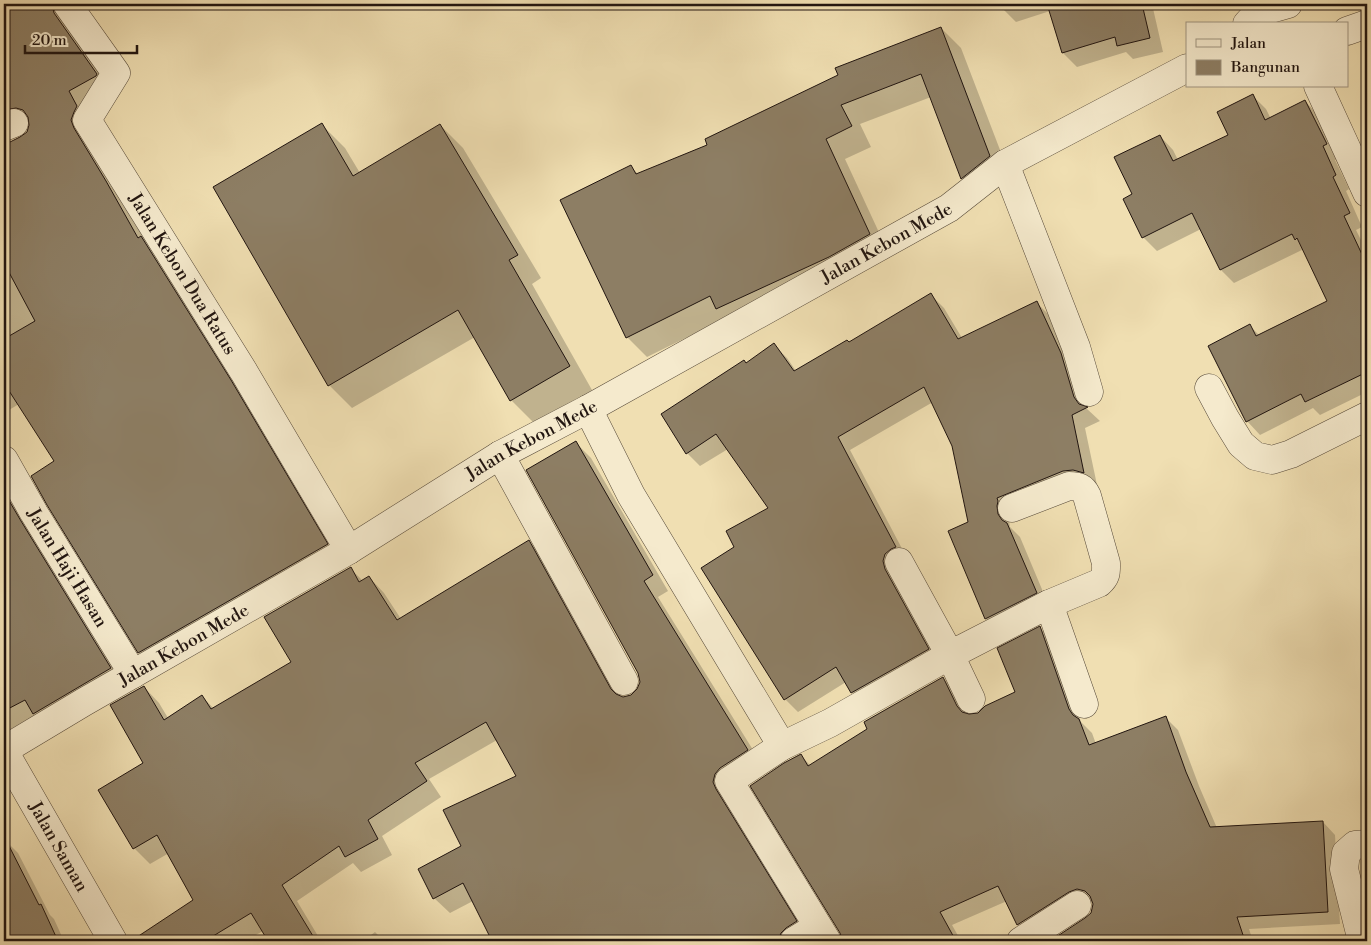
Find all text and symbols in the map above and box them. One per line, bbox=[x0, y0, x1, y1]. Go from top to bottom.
scale bar bbox=[25, 22, 138, 54]
legend bbox=[1186, 22, 1348, 88]
text: 20 m bbox=[32, 31, 67, 50]
text: Jalan bbox=[1230, 34, 1266, 53]
text: Bangunan bbox=[1230, 58, 1300, 77]
street label: Jalan Kebon Dua Ratus bbox=[123, 188, 242, 359]
street label: Jalan Kebon Mede bbox=[816, 197, 956, 289]
street label: Jalan Kebon Mede bbox=[460, 395, 601, 486]
street label: Jalan Haji Hasan bbox=[22, 503, 113, 632]
street label: Jalan Kebon Mede bbox=[113, 598, 253, 692]
street label: Jalan Saman bbox=[23, 796, 94, 896]

